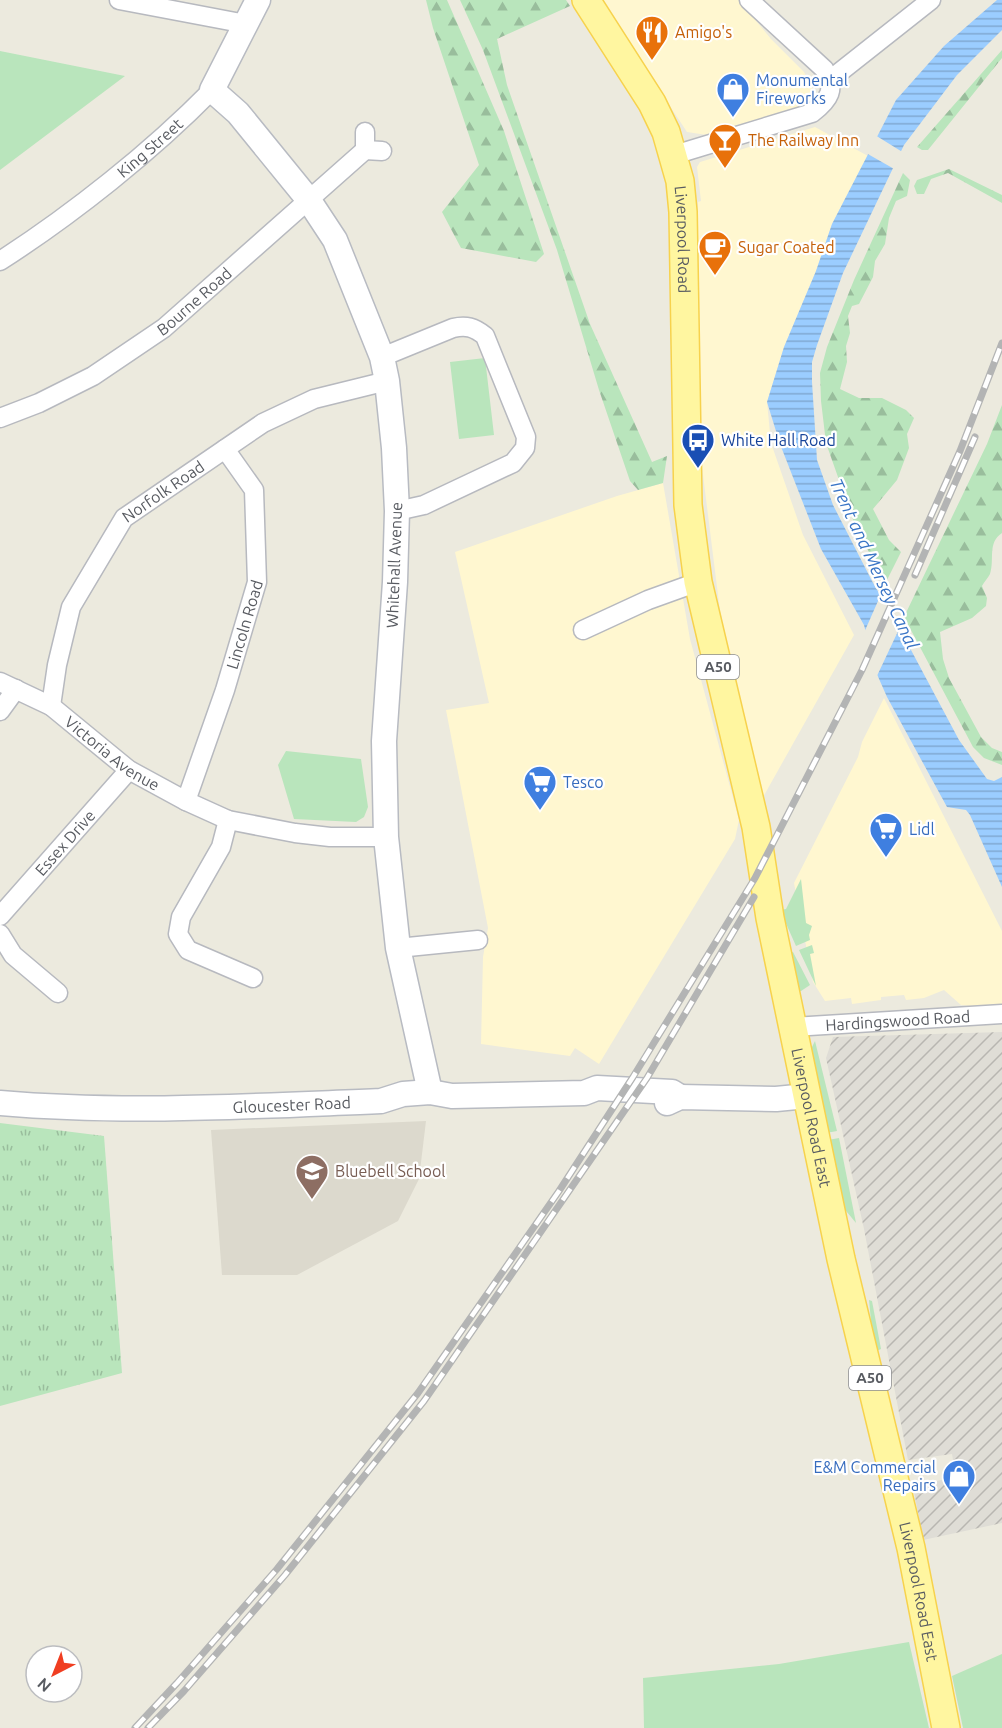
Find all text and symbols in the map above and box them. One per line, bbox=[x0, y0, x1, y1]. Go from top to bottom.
restaurant icon: Amigo's bbox=[634, 14, 670, 61]
place label: Amigo's bbox=[675, 23, 732, 41]
shop icon: Monumental Fireworks bbox=[715, 71, 751, 118]
place label: Monumental Fireworks bbox=[756, 71, 848, 107]
street label: King Street bbox=[114, 114, 187, 181]
bar icon: The Railway Inn bbox=[707, 122, 743, 169]
place label: The Railway Inn bbox=[748, 131, 859, 149]
street label: Liverpool Road bbox=[671, 185, 693, 293]
cafe icon: Sugar Coated bbox=[697, 229, 733, 276]
place label: Sugar Coated bbox=[738, 238, 835, 256]
street label: Bourne Road bbox=[154, 264, 235, 339]
bus stop icon: White Hall Road bbox=[680, 422, 716, 469]
place label: White Hall Road bbox=[721, 431, 836, 449]
street label: Norfolk Road bbox=[119, 457, 207, 526]
water label: Trent and Mersey Canal bbox=[827, 475, 923, 652]
street label: Whitehall Avenue bbox=[383, 502, 405, 628]
street label: Lincoln Road bbox=[223, 578, 266, 671]
road number: A50 bbox=[697, 655, 739, 679]
street label: Victoria Avenue bbox=[61, 712, 163, 794]
supermarket icon: Tesco bbox=[522, 764, 558, 811]
place label: Tesco bbox=[563, 773, 604, 791]
street label: Essex Drive bbox=[31, 806, 99, 879]
supermarket icon: Lidl bbox=[868, 811, 904, 858]
place label: Lidl bbox=[909, 820, 935, 838]
street label: Hardingswood Road bbox=[825, 1007, 971, 1034]
street label: Liverpool Road East bbox=[788, 1046, 835, 1189]
street label: Gloucester Road bbox=[232, 1093, 351, 1116]
school or university icon: Bluebell School bbox=[294, 1153, 330, 1200]
place label: Bluebell School bbox=[335, 1162, 445, 1180]
road number: A50 bbox=[849, 1366, 891, 1390]
place label: E&M Commercial Repairs bbox=[814, 1458, 936, 1494]
shop icon: E&M Commercial Repairs bbox=[941, 1458, 977, 1505]
street label: Liverpool Road East bbox=[896, 1520, 942, 1663]
north arrow bbox=[24, 1644, 84, 1704]
text: N bbox=[34, 1674, 54, 1696]

